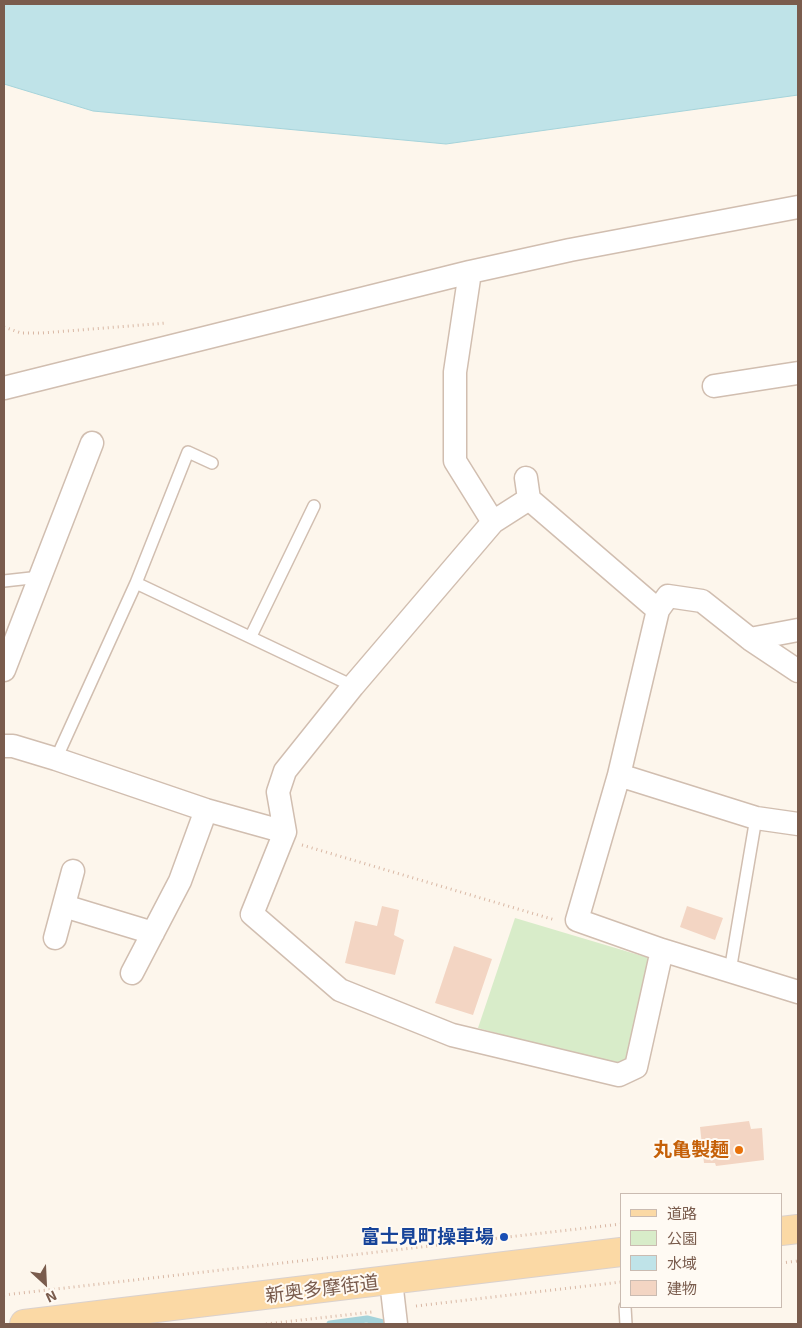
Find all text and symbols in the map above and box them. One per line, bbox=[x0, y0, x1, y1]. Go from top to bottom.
place label: 丸亀製麺 bbox=[653, 1139, 729, 1161]
marker: 丸亀製麺 bbox=[733, 1144, 745, 1156]
legend bbox=[620, 1193, 782, 1308]
text: 道路 bbox=[667, 1204, 697, 1222]
place label: 富士見町操車場 bbox=[361, 1226, 494, 1248]
text: 公園 bbox=[667, 1229, 697, 1247]
marker: 富士見町操車場 bbox=[498, 1231, 510, 1243]
text: 水域 bbox=[667, 1254, 697, 1272]
north arrow bbox=[20, 1258, 70, 1308]
street label: 新奥多摩街道 bbox=[264, 1271, 380, 1307]
text: 建物 bbox=[667, 1279, 697, 1297]
text: N bbox=[43, 1287, 60, 1307]

